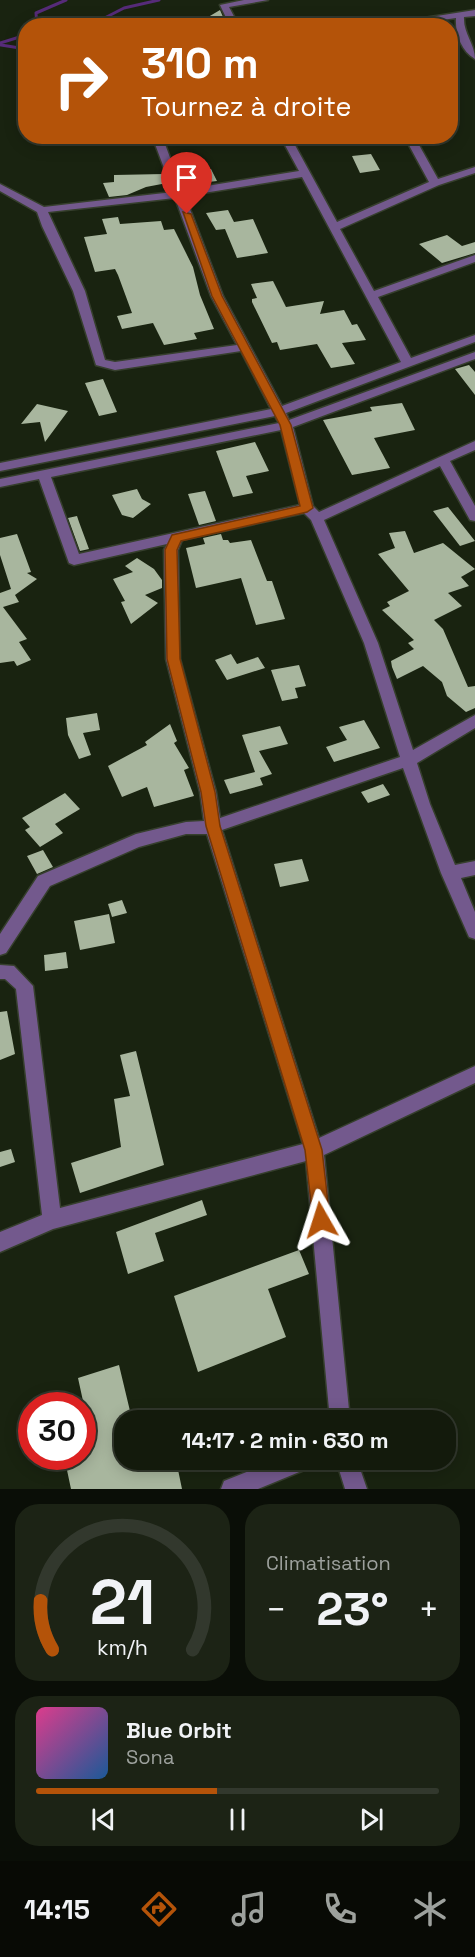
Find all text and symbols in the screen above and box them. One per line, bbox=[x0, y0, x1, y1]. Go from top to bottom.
text: 310 m bbox=[141, 37, 259, 90]
icon: right bbox=[42, 42, 120, 120]
text: Tournez à droite bbox=[141, 89, 351, 124]
pin bbox=[161, 152, 212, 214]
icon: arrive bbox=[170, 161, 203, 194]
position arrow bbox=[289, 1188, 353, 1252]
speed limit sign: 30 bbox=[18, 1392, 96, 1470]
text: 14:17 · 2 min · 630 m bbox=[181, 1426, 389, 1454]
text: Climatisation bbox=[266, 1550, 391, 1576]
text: 21 bbox=[90, 1563, 155, 1642]
text: 23° bbox=[317, 1581, 388, 1638]
text: − bbox=[266, 1589, 286, 1631]
text: + bbox=[419, 1589, 439, 1631]
text: km/h bbox=[97, 1634, 148, 1661]
text: Blue Orbit bbox=[126, 1716, 232, 1744]
text: Sona bbox=[126, 1744, 174, 1770]
icon: previous bbox=[87, 1803, 120, 1836]
icon: pause bbox=[221, 1803, 254, 1836]
icon: next bbox=[355, 1803, 388, 1836]
icon: directions bbox=[138, 1888, 180, 1930]
icon: music bbox=[228, 1888, 270, 1930]
icon: phone bbox=[319, 1888, 361, 1930]
icon: climate bbox=[409, 1888, 451, 1930]
text: 14:15 bbox=[24, 1892, 90, 1927]

